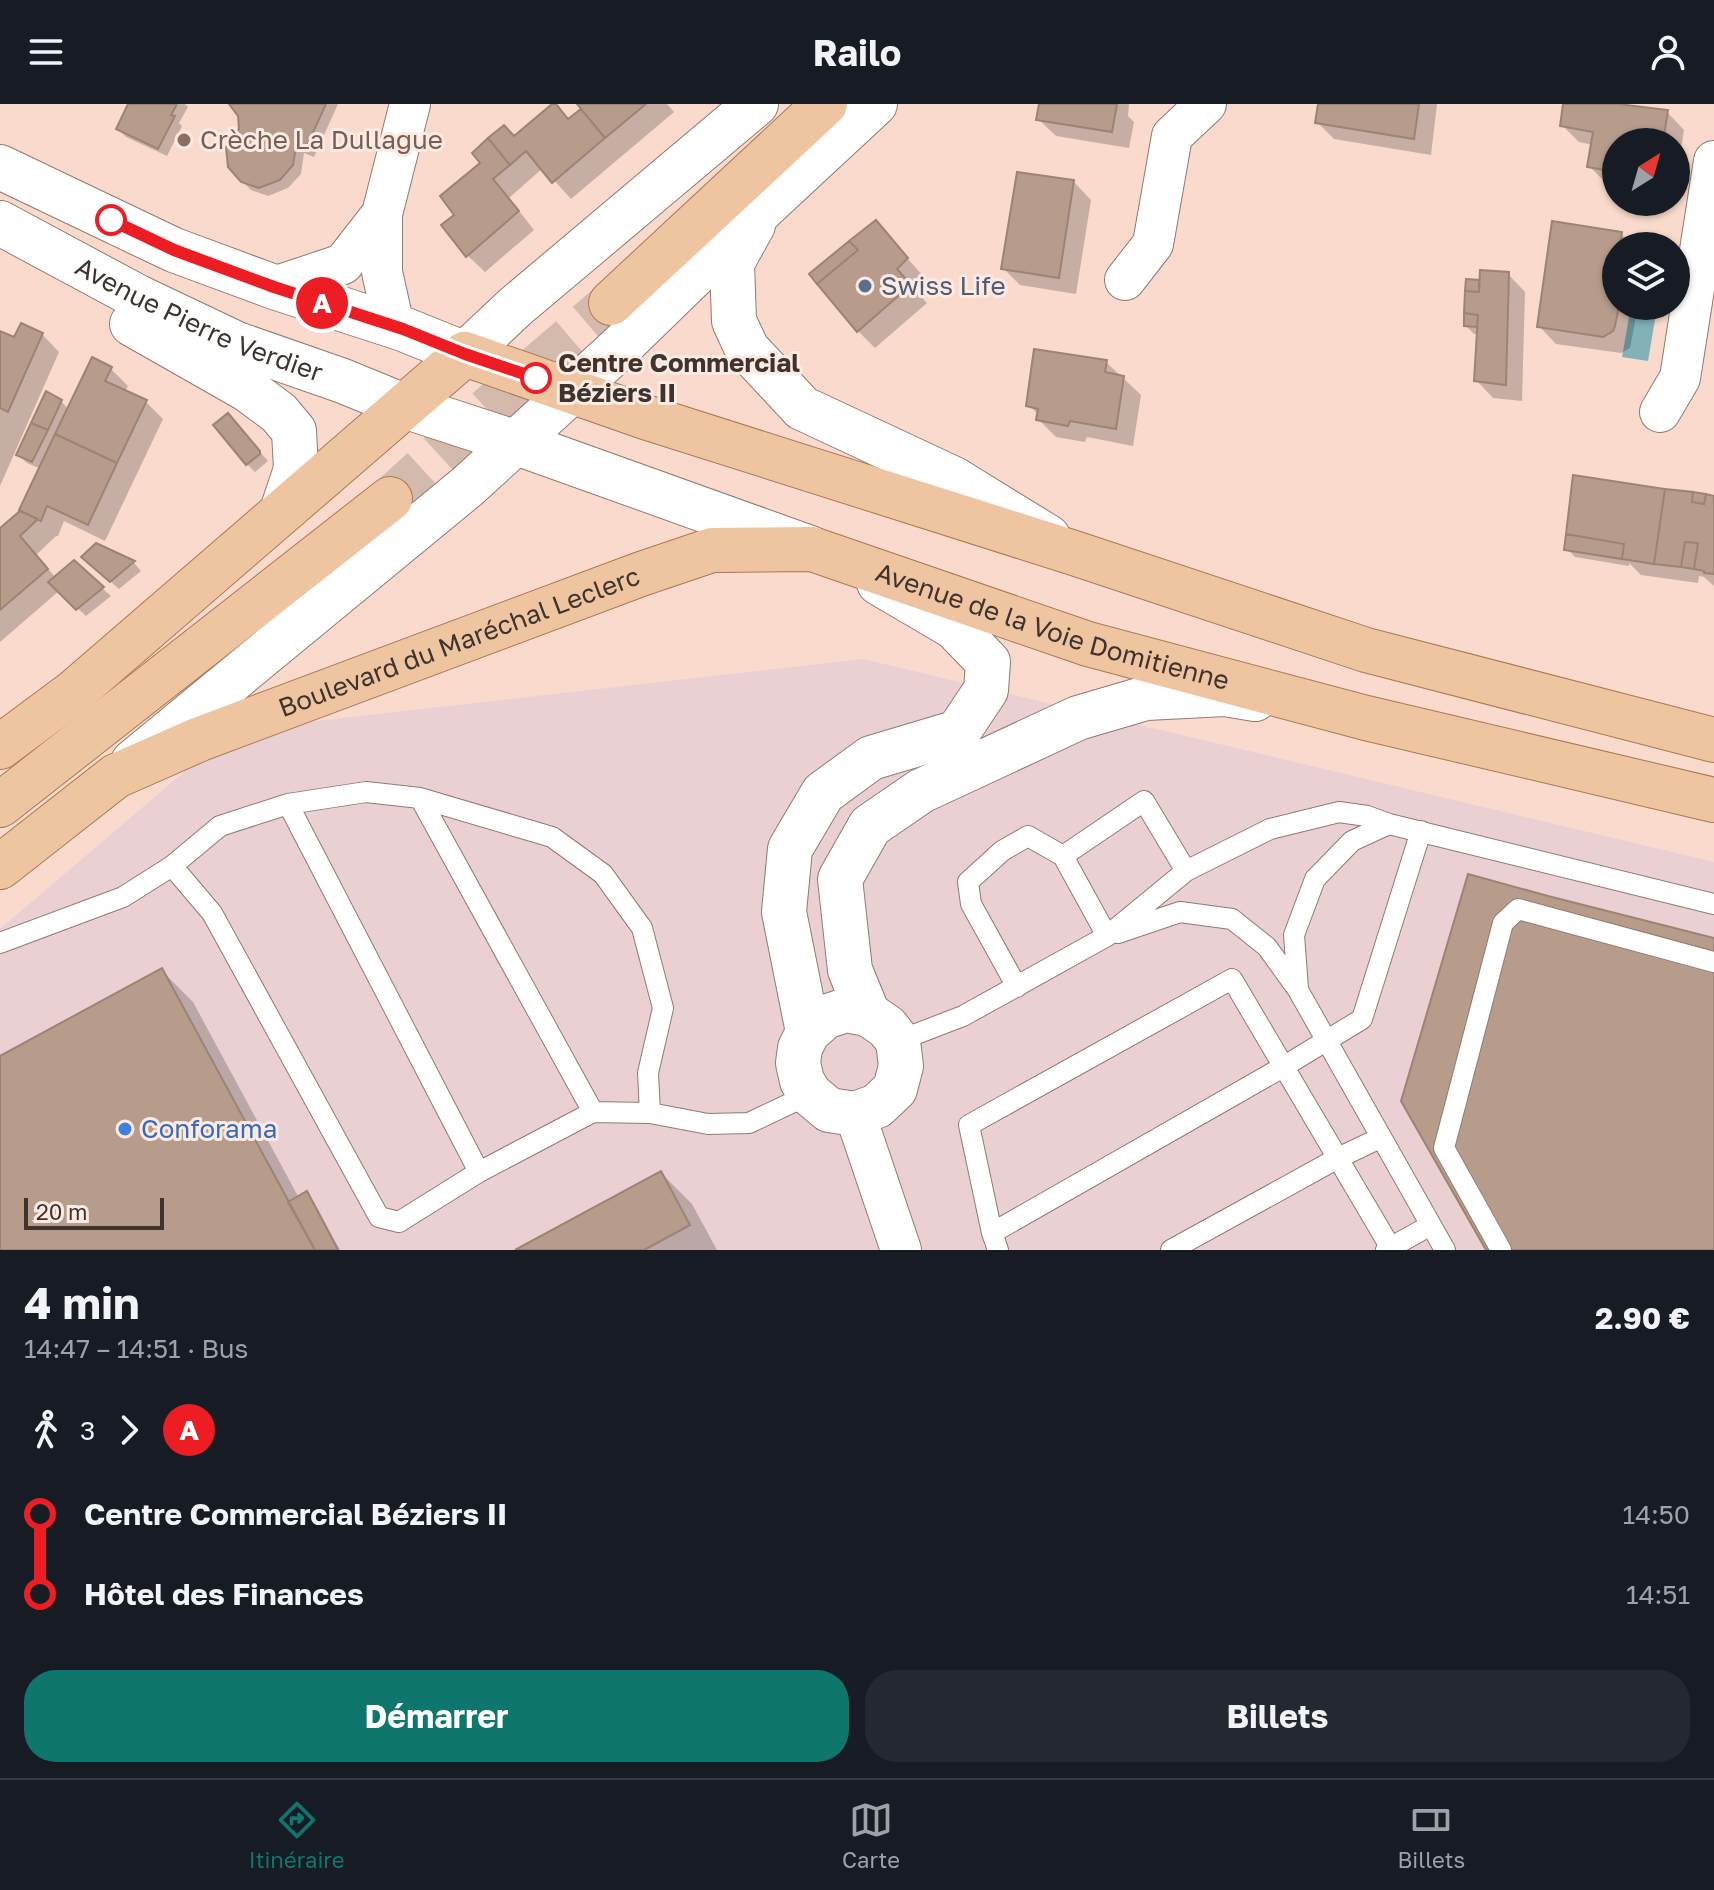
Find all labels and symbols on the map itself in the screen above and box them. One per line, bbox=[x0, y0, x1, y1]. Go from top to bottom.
place label: Crèche La Dullague bbox=[200, 124, 443, 155]
north arrow bbox=[1602, 128, 1690, 216]
marker: Crèche La Dullague bbox=[175, 131, 193, 149]
unlabelled marker bbox=[96, 205, 126, 235]
street label: Avenue Pierre Verdier bbox=[71, 250, 329, 388]
place label: Swiss Life bbox=[881, 270, 1006, 301]
line badge: A bbox=[296, 277, 348, 329]
marker: Swiss Life bbox=[856, 277, 874, 295]
place label: Centre Commercial Béziers II bbox=[558, 347, 800, 408]
marker: Centre Commercial Béziers II bbox=[521, 363, 551, 393]
street label: Avenue de la Voie Domitienne bbox=[872, 556, 1233, 696]
street label: Boulevard du Maréchal Leclerc bbox=[274, 560, 644, 723]
place label: Conforama bbox=[141, 1113, 277, 1144]
marker: Conforama bbox=[116, 1120, 134, 1138]
scale bar bbox=[24, 1194, 164, 1230]

